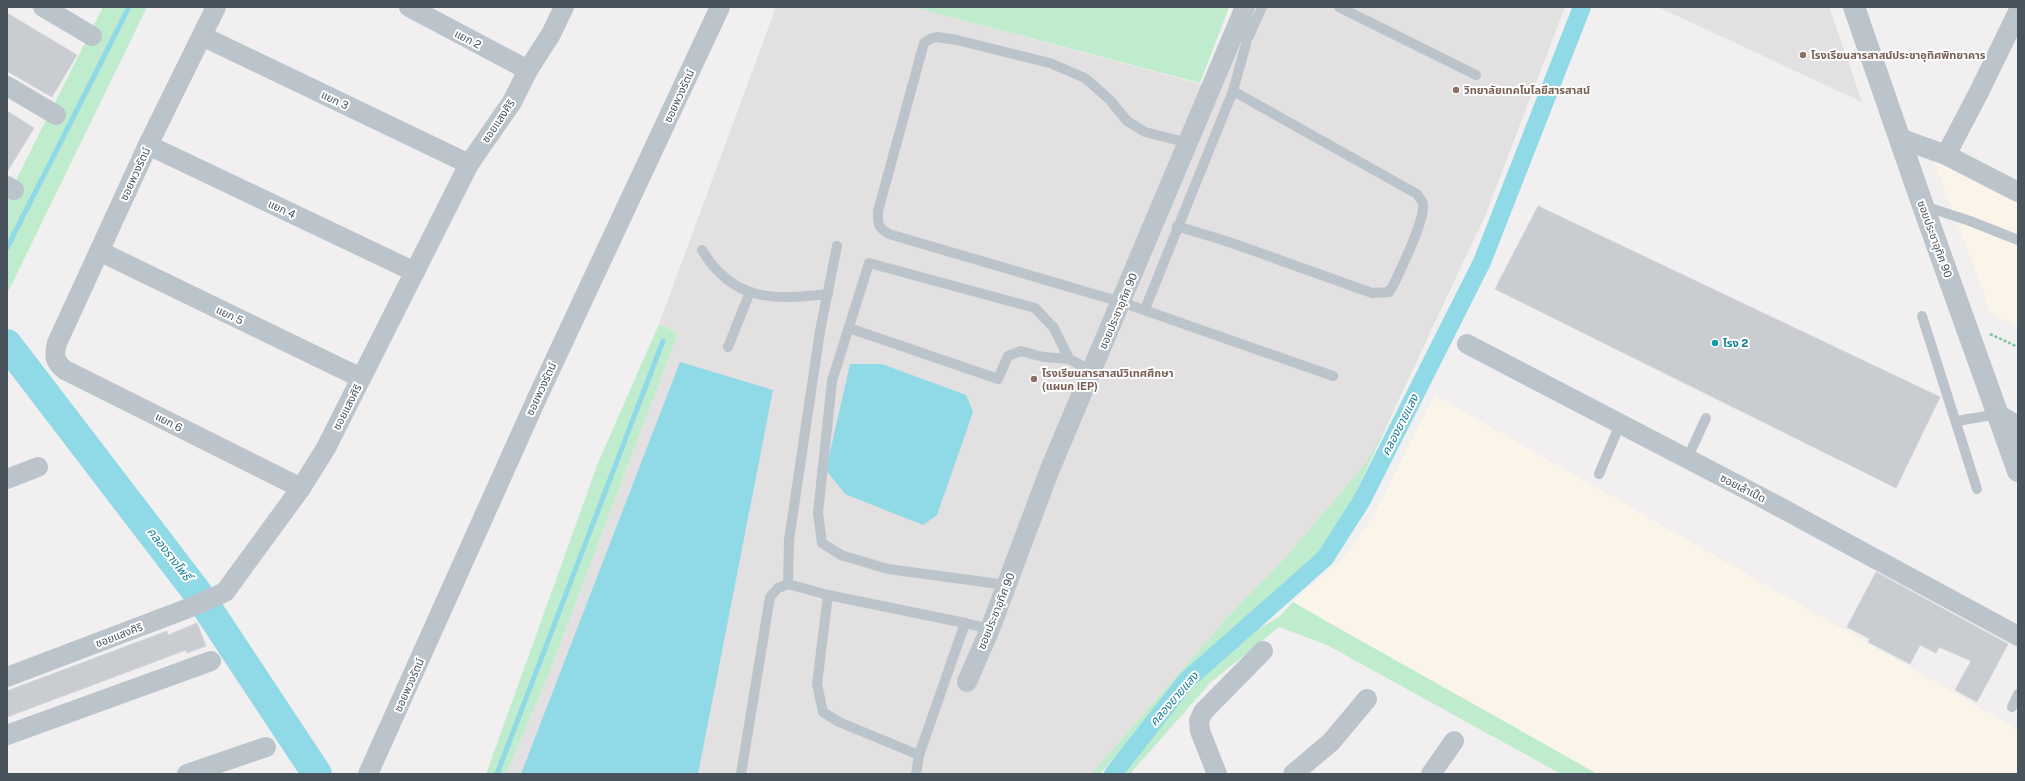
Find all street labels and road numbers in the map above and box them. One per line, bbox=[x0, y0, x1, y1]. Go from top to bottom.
street label: แยก 2 bbox=[453, 27, 484, 51]
street label: ซอยพวงรัตน์ bbox=[662, 68, 696, 124]
street label: แยก 3 bbox=[319, 88, 351, 112]
street label: ซอยแสงศิริ bbox=[479, 97, 517, 145]
street label: ซอยพวงรัตน์ bbox=[118, 146, 152, 202]
street label: แยก 4 bbox=[266, 198, 298, 221]
street label: ซอยประชาอุทิศ 90 bbox=[1915, 199, 1955, 280]
street label: ซอยประชาอุทิศ 90 bbox=[1097, 271, 1140, 351]
street label: แยก 5 bbox=[214, 303, 246, 327]
street label: ซอยพวงรัตน์ bbox=[524, 361, 558, 417]
street label: ซอยแสงศิริ bbox=[330, 382, 364, 432]
street label: แยก 6 bbox=[154, 410, 185, 434]
street label: ซอยเล้าเป็ด bbox=[1718, 471, 1768, 505]
street label: ซอยประชาอุทิศ 90 bbox=[975, 571, 1018, 651]
street label: ซอยแสงศิริ bbox=[94, 620, 145, 649]
street label: ซอยพวงรัตน์ bbox=[392, 657, 426, 713]

